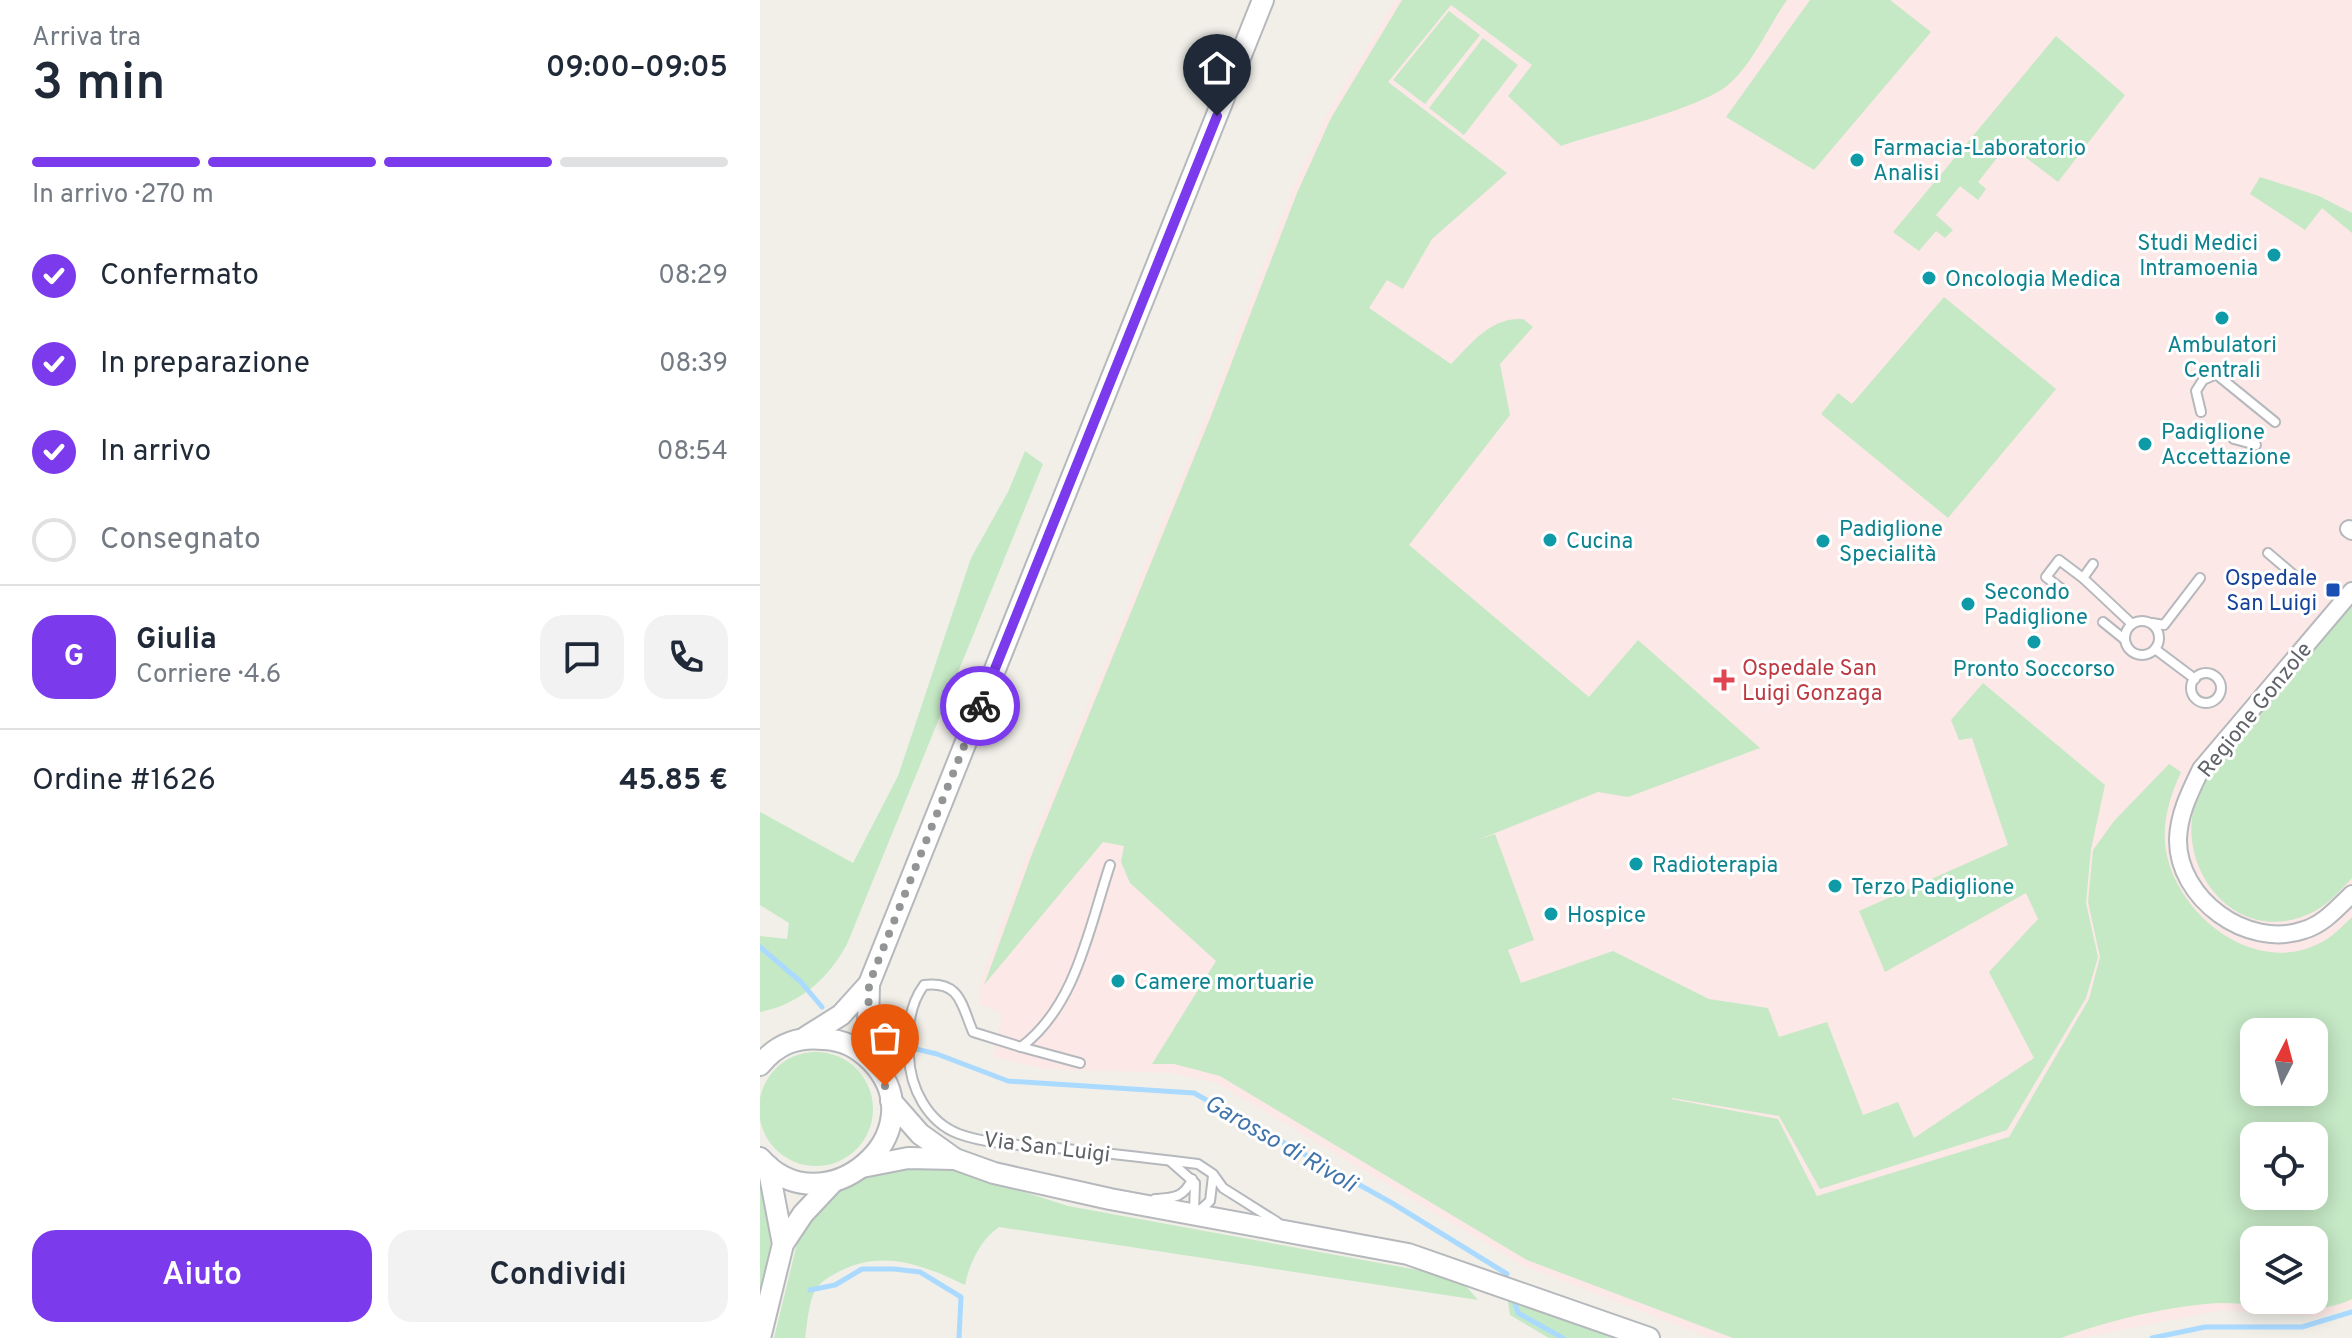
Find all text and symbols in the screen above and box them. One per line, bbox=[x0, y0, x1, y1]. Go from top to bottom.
text: Arriva tra bbox=[32, 22, 141, 55]
pin bbox=[1183, 34, 1251, 116]
icon: home bbox=[1195, 46, 1239, 90]
text: 09:00–09:05 bbox=[546, 50, 728, 87]
text: 3 min bbox=[32, 52, 165, 118]
place label: Farmacia-Laboratorio Analisi bbox=[1873, 136, 2086, 188]
marker: Farmacia-Laboratorio Analisi bbox=[1848, 151, 1866, 169]
text: In arrivo · 270 m bbox=[32, 179, 214, 212]
place label: Studi Medici Intramoenia bbox=[2137, 231, 2258, 283]
marker: Studi Medici Intramoenia bbox=[2265, 246, 2283, 264]
icon: check bbox=[32, 254, 76, 298]
text: Confermato bbox=[100, 258, 259, 295]
text: 08:29 bbox=[658, 260, 728, 293]
place label: Oncologia Medica bbox=[1945, 267, 2121, 294]
marker: Oncologia Medica bbox=[1920, 269, 1938, 287]
marker: Ambulatori Centrali bbox=[2213, 309, 2231, 327]
place label: Ambulatori Centrali bbox=[2167, 333, 2277, 385]
icon: check bbox=[32, 342, 76, 386]
text: In preparazione bbox=[100, 346, 310, 383]
text: 08:39 bbox=[659, 348, 728, 381]
place label: Padiglione Accettazione bbox=[2161, 420, 2291, 472]
icon: check bbox=[32, 430, 76, 474]
text: In arrivo bbox=[100, 434, 211, 471]
marker: Padiglione Accettazione bbox=[2136, 435, 2154, 453]
text: 08:54 bbox=[657, 436, 728, 469]
place label: Padiglione Specialità bbox=[1839, 517, 1943, 569]
text: Consegnato bbox=[100, 522, 261, 559]
place label: Cucina bbox=[1566, 529, 1633, 556]
marker: Cucina bbox=[1541, 531, 1559, 549]
marker: Padiglione Specialità bbox=[1814, 532, 1832, 550]
place label: Ospedale San Luigi bbox=[2225, 566, 2317, 618]
place label: Secondo Padiglione bbox=[1984, 580, 2088, 632]
marker: Ospedale San Luigi bbox=[2324, 581, 2342, 599]
marker: Secondo Padiglione bbox=[1959, 595, 1977, 613]
button: chat bbox=[540, 615, 624, 699]
button: phone bbox=[644, 615, 728, 699]
text: Giulia bbox=[136, 622, 217, 659]
marker: Pronto Soccorso bbox=[2025, 633, 2043, 651]
street label: Regione Gonzole bbox=[2193, 637, 2319, 784]
text: G bbox=[64, 639, 84, 676]
place label: Ospedale San Luigi Gonzaga bbox=[1742, 656, 1882, 708]
place label: Pronto Soccorso bbox=[1953, 657, 2115, 684]
text: Corriere · 4.6 bbox=[136, 659, 281, 692]
courier bbox=[940, 666, 1020, 746]
marker: Ospedale San Luigi Gonzaga bbox=[1713, 669, 1735, 691]
icon: bike bbox=[958, 684, 1002, 728]
text: Ordine #1626 bbox=[32, 763, 216, 800]
text: 45.85 € bbox=[619, 763, 728, 800]
place label: Radioterapia bbox=[1652, 853, 1778, 880]
marker: Radioterapia bbox=[1627, 855, 1645, 873]
place label: Terzo Padiglione bbox=[1851, 875, 2014, 902]
marker: Terzo Padiglione bbox=[1826, 877, 1844, 895]
place label: Hospice bbox=[1567, 903, 1646, 930]
marker: Hospice bbox=[1542, 905, 1560, 923]
place label: Camere mortuarie bbox=[1134, 970, 1314, 997]
marker: Camere mortuarie bbox=[1109, 972, 1127, 990]
pin bbox=[851, 1004, 919, 1086]
icon: bag bbox=[863, 1016, 907, 1060]
north arrow bbox=[2240, 1018, 2328, 1106]
map controls bbox=[2240, 1018, 2328, 1314]
water label: Garosso di Rivoli bbox=[1199, 1089, 1362, 1201]
button: locate bbox=[2240, 1122, 2328, 1210]
street label: Via San Luigi bbox=[982, 1127, 1112, 1170]
button: layers bbox=[2240, 1226, 2328, 1314]
button: Aiuto bbox=[32, 1230, 372, 1322]
button: Condividi bbox=[388, 1230, 728, 1322]

